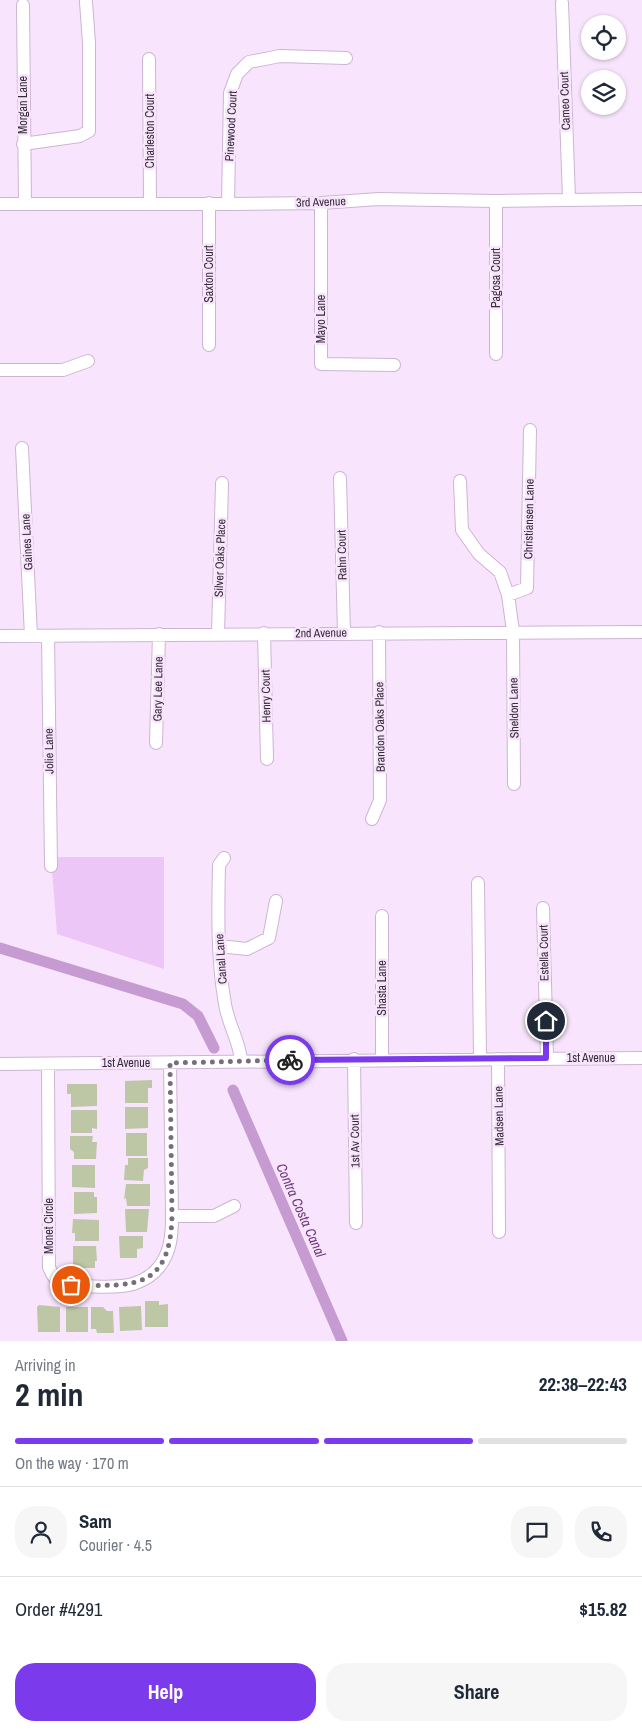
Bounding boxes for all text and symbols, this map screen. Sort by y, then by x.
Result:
map controls [581,15,626,115]
button: locate [581,15,626,60]
button: layers [581,70,626,115]
street label: Cameo Court [556,71,574,131]
street label: Morgan Lane [15,76,31,134]
street label: Pinewood Court [221,90,241,162]
street label: Charleston Court [142,94,158,168]
street label: 3rd Avenue [296,193,346,211]
street label: Saxton Court [201,245,217,303]
street label: Pagosa Court [488,248,504,308]
street label: Mayo Lane [313,295,329,343]
street label: Christiansen Lane [520,479,538,559]
street label: Gaines Lane [18,513,36,571]
street label: Silver Oaks Place [211,519,229,597]
street label: Rahn Court [334,529,350,580]
street label: 2nd Avenue [295,625,347,641]
street label: Gary Lee Lane [149,656,167,722]
street label: Henry Court [258,669,274,723]
street label: Sheldon Lane [505,677,523,739]
street label: Brandon Oaks Place [371,682,389,772]
street label: Jolie Lane [41,728,57,774]
street label: Estella Court [536,924,552,981]
street label: Canal Lane [211,933,231,985]
street label: Shasta Lane [374,960,390,1016]
pin [525,1000,567,1042]
icon: home [532,1007,560,1035]
courier [265,1035,315,1085]
icon: bike [276,1046,304,1074]
street label: 1st Avenue [567,1050,615,1066]
street label: 1st Avenue [102,1055,150,1071]
street label: Madsen Lane [490,1086,508,1146]
street label: 1st Av Court [347,1114,363,1168]
water label: Contra Costa Canal [272,1160,330,1260]
street label: Monet Circle [41,1198,57,1254]
pin [50,1264,92,1306]
icon: bag [57,1271,85,1299]
text: Arriving in [15,1354,76,1376]
text: 22:38–22:43 [539,1371,627,1397]
text: 2 min [15,1373,84,1416]
text: On the way · 170 m [15,1452,129,1474]
button: person [15,1506,67,1558]
button: chat [511,1506,563,1558]
button: phone [575,1506,627,1558]
text: Sam [79,1508,112,1534]
text: Courier · 4.5 [79,1534,152,1556]
text: Order #4291 [15,1596,102,1622]
text: $15.82 [579,1596,627,1622]
button: Help [15,1663,316,1721]
button: Share [326,1663,627,1721]

